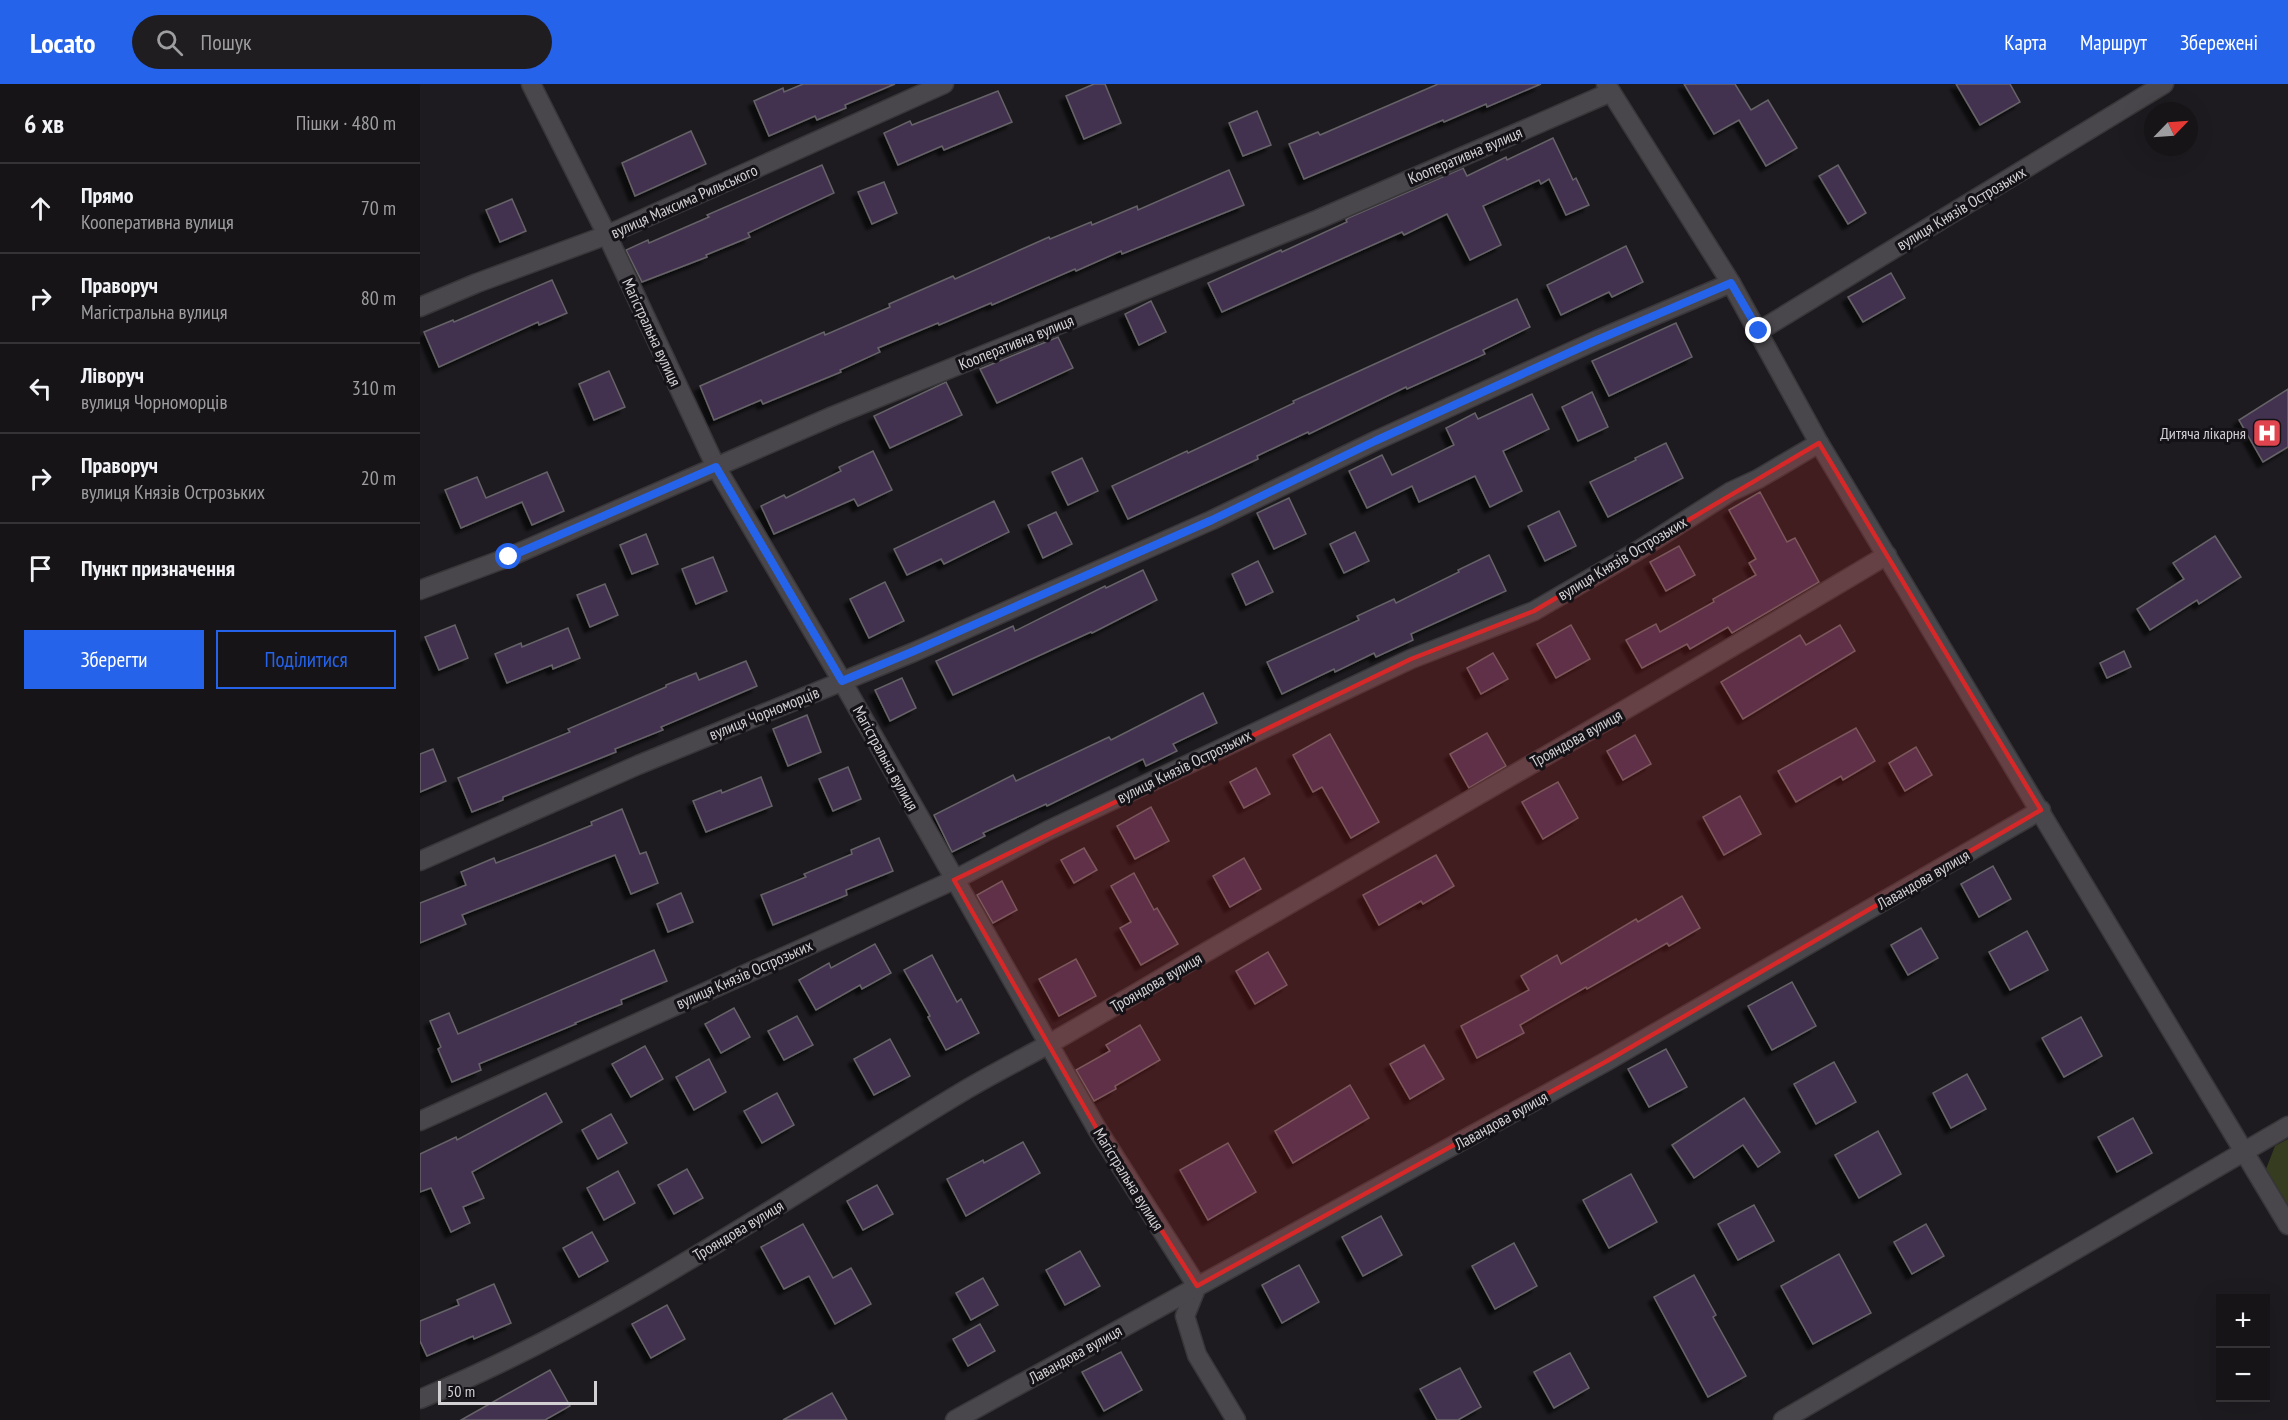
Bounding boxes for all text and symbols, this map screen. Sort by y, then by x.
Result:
search box [132,15,552,69]
text: Locato [30,24,96,61]
icon: search [153,26,186,59]
text: Пошук [201,28,252,56]
text: Карта [2004,29,2047,56]
text: Маршрут [2080,29,2147,56]
text: Збережені [2180,29,2258,56]
north arrow [2144,102,2198,156]
text: 6 хв [24,107,64,140]
text: Пішки · 480 m [296,110,396,136]
street label: Кооперативна вулиця [1405,122,1525,188]
street label: вулиця Максима Рильського [608,160,760,242]
street label: вулиця Князів Острозьких [1893,161,2030,254]
text: Прямо [81,181,134,209]
icon: ahead [24,192,57,225]
text: 70 m [361,195,396,221]
text: Кооперативна вулиця [81,209,234,235]
text: Праворуч [81,271,158,299]
street label: Магістральна вулиця [618,275,686,389]
icon: right [24,282,57,315]
text: 80 m [361,285,396,311]
text: Магістральна вулиця [81,299,227,325]
street label: Кооперативна вулиця [956,310,1076,374]
route end [1745,317,1771,343]
text: Ліворуч [81,361,144,389]
icon: left [24,372,57,405]
text: 310 m [352,375,396,401]
text: вулиця Чорноморців [81,389,227,415]
hospital icon: Дитяча лікарня [2251,417,2283,449]
place label: Дитяча лікарня [2160,423,2246,443]
text: Праворуч [81,451,158,479]
icon: right [24,462,57,495]
text: 20 m [361,465,396,491]
text: вулиця Князів Острозьких [81,479,265,505]
street label: вулиця Князів Острозьких [1554,511,1691,604]
route start [495,543,521,569]
icon: arrive [24,552,57,585]
text: Пункт призначення [81,554,235,582]
button: Зберегти [24,630,204,689]
button: Поділитися [216,630,396,689]
street label: вулиця Чорноморців [706,682,822,744]
street label: Магістральна вулиця [849,702,923,814]
street label: Трояндова вулиця [1527,705,1625,771]
street label: вулиця Князів Острозьких [1113,725,1255,807]
street label: Лавандова вулиця [1872,844,1973,914]
street label: вулиця Князів Острозьких [673,935,816,1013]
street label: Трояндова вулиця [1107,948,1205,1016]
street label: Лавандова вулиця [1450,1086,1551,1154]
street label: Магістральна вулиця [1089,1124,1169,1234]
street label: Трояндова вулиця [689,1195,787,1265]
map controls [2216,1294,2270,1402]
button: + [2216,1294,2270,1348]
street label: Лавандова вулиця [1024,1320,1125,1388]
button: − [2216,1348,2270,1402]
scale bar [438,1378,597,1406]
text: 50 m [447,1381,475,1401]

